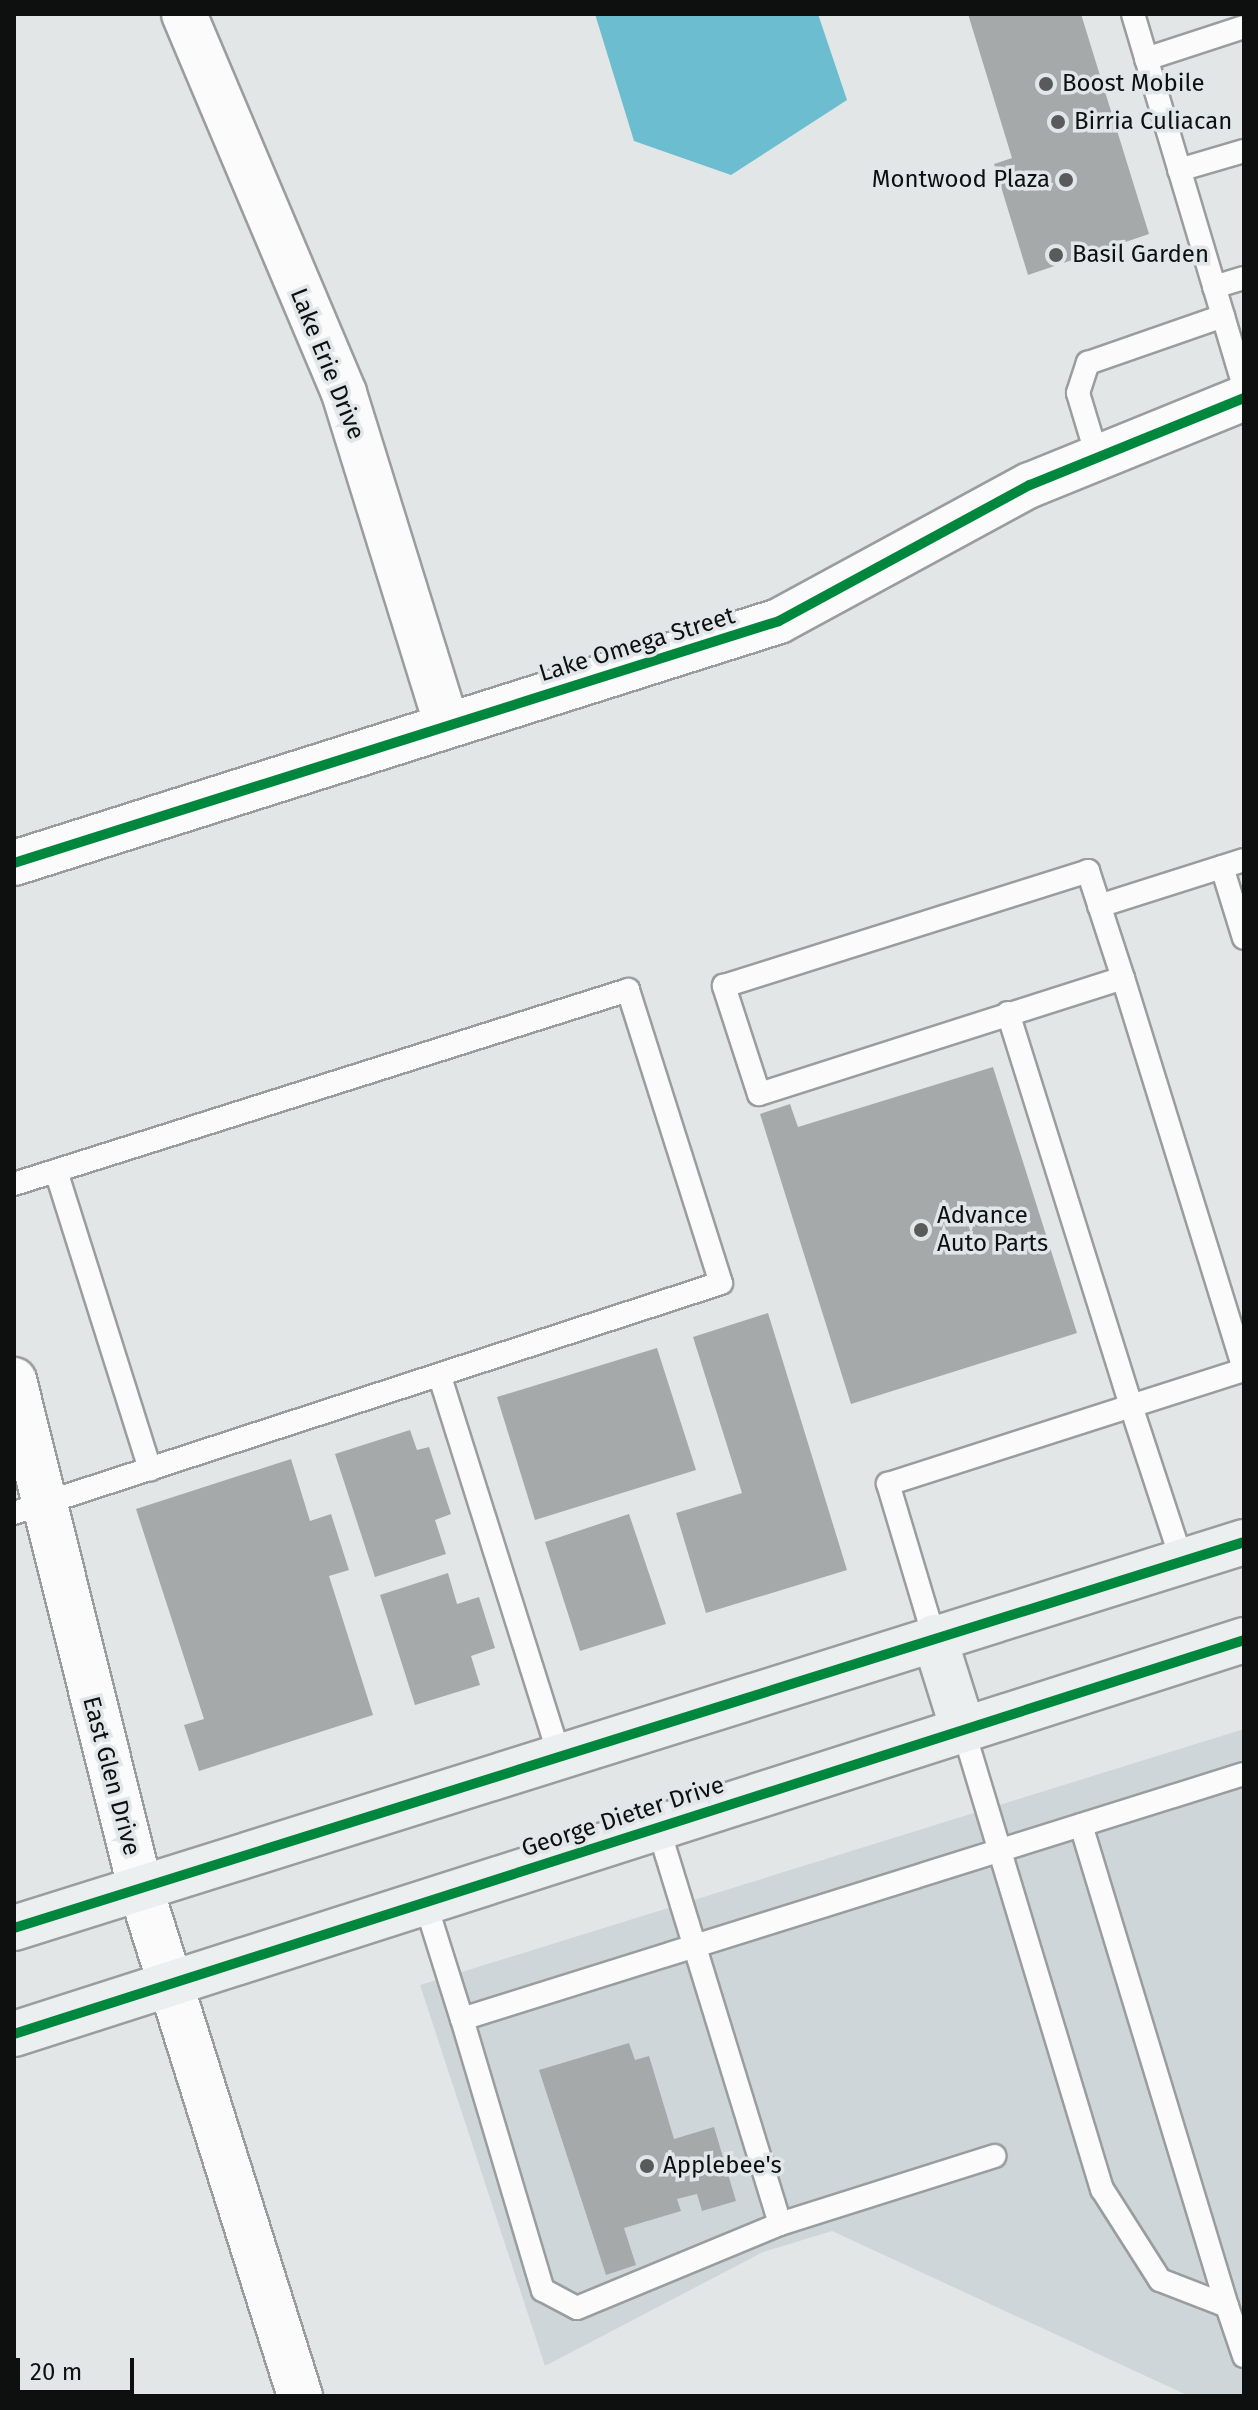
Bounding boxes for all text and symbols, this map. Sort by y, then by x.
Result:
place label: Boost Mobile [1062,70,1205,98]
marker: Boost Mobile [1037,75,1055,93]
place label: Birria Culiacan [1074,108,1232,136]
marker: Birria Culiacan [1049,113,1067,131]
place label: Montwood Plaza [872,166,1050,194]
marker: Montwood Plaza [1057,171,1075,189]
place label: Basil Garden [1072,241,1209,269]
marker: Basil Garden [1047,246,1065,264]
street label: Lake Erie Drive [284,284,370,444]
street label: Lake Omega Street [536,602,738,688]
place label: Advance Auto Parts [937,1202,1048,1258]
marker: Advance Auto Parts [912,1221,930,1239]
street label: East Glen Drive [76,1693,146,1859]
street label: George Dieter Drive [518,1771,728,1863]
place label: Applebee's [663,2152,782,2180]
marker: Applebee's [638,2157,656,2175]
scale bar [20,2342,138,2392]
text: 20 m [30,2358,82,2386]

